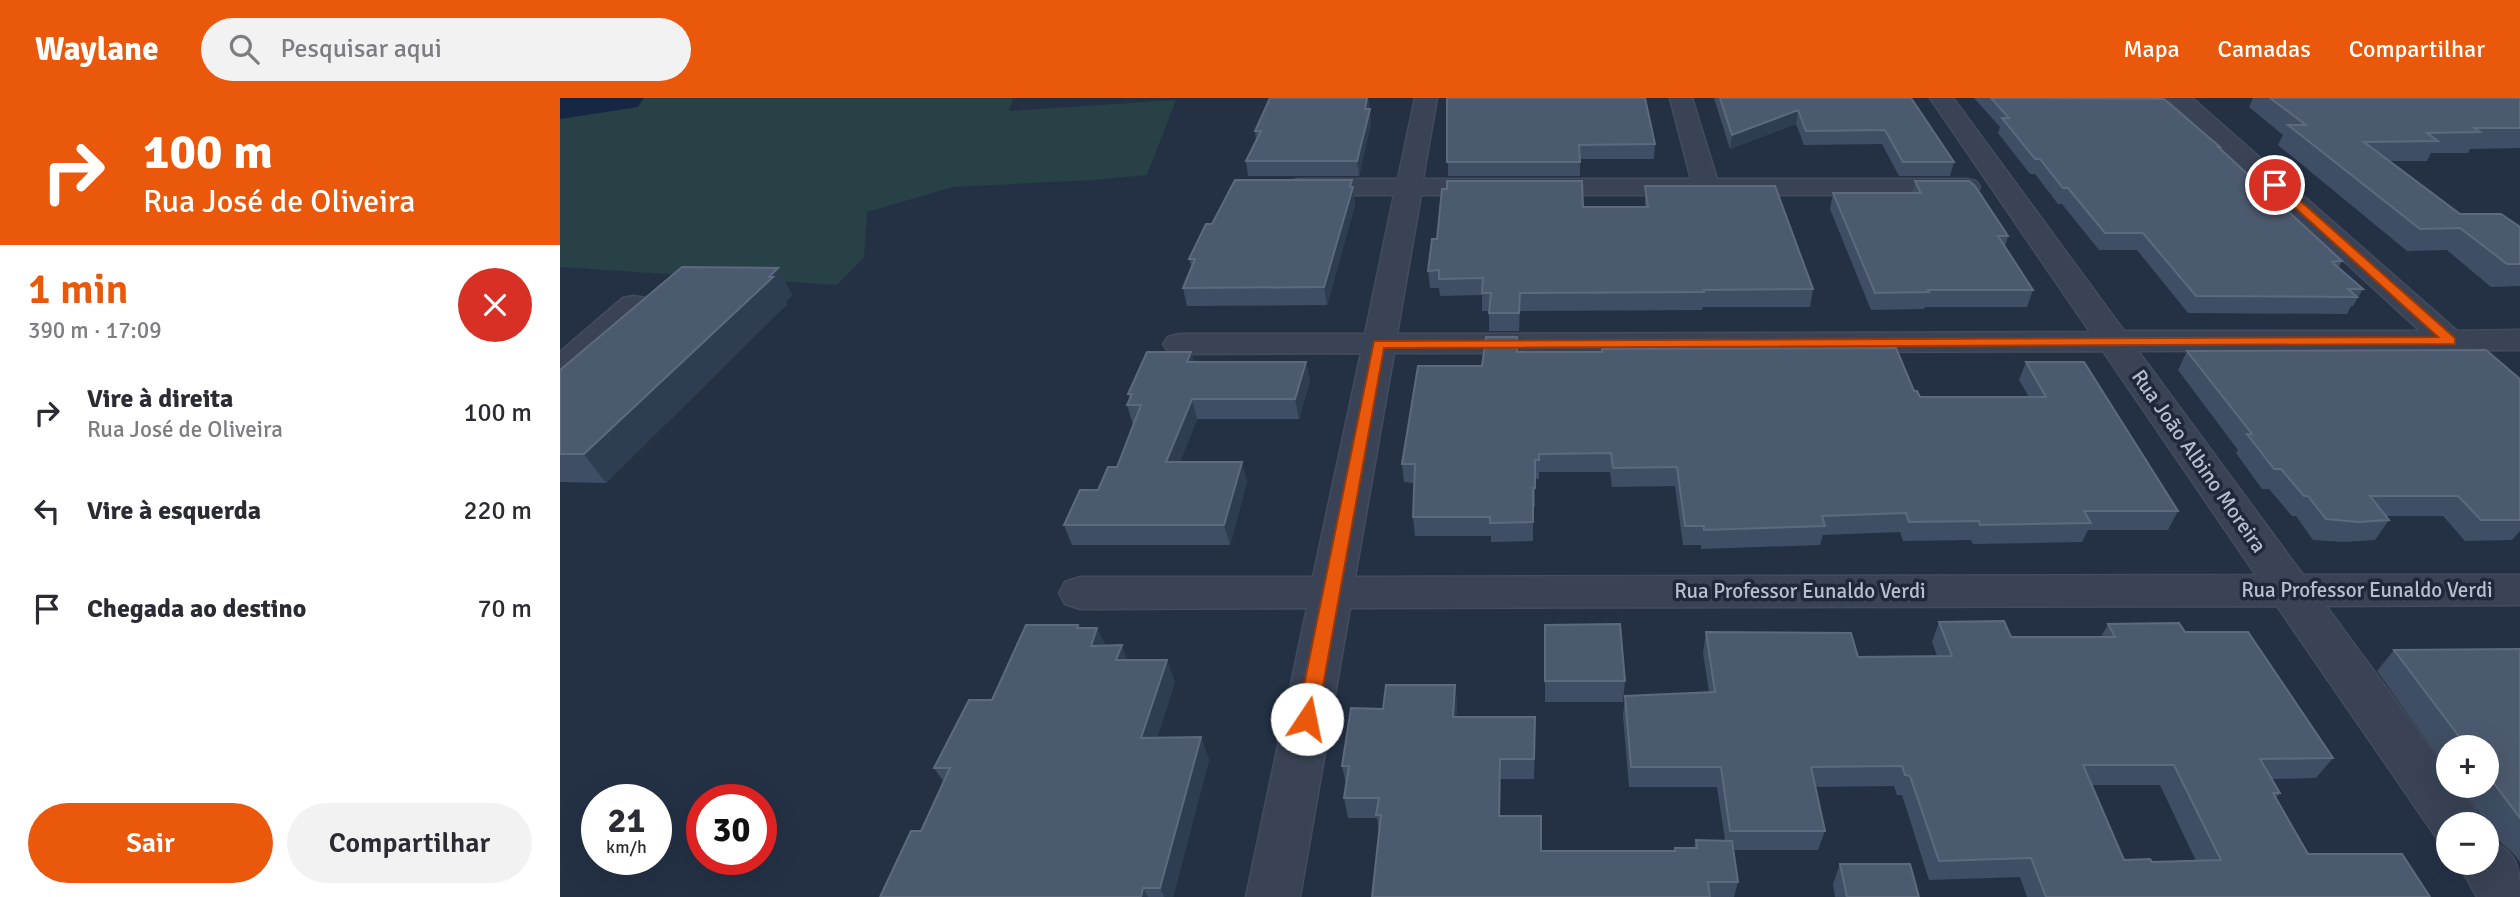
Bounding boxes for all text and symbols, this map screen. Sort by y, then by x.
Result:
search box [201,18,691,81]
text: Waylane [35,29,159,70]
icon: search [225,30,263,68]
text: Pesquisar aqui [281,33,442,65]
text: Mapa [2123,34,2180,64]
text: Camadas [2218,34,2311,64]
text: Compartilhar [2349,34,2485,64]
text: 100 m [143,122,273,182]
icon: right [28,126,119,217]
pin [2245,155,2305,215]
icon: arrive [2256,166,2294,204]
text: Rua José de Oliveira [143,182,416,221]
text: 1 min [28,264,129,315]
button: close [458,268,532,342]
text: 390 m · 17:09 [28,316,162,345]
street label: Rua João Albino Moreira [2126,364,2272,558]
text: Vire à direita [87,383,233,415]
icon: right [28,394,66,432]
text: 100 m [463,397,532,429]
text: Rua José de Oliveira [87,415,283,444]
icon: left [28,492,66,530]
text: Vire à esquerda [87,495,261,527]
text: 220 m [463,495,532,527]
street label: Rua Professor Eunaldo Verdi [2241,577,2493,603]
street label: Rua Professor Eunaldo Verdi [1674,578,1926,604]
icon: arrive [28,590,66,628]
text: Chegada ao destino [87,593,306,625]
text: 70 m [477,593,532,625]
position arrow [1270,682,1344,756]
map controls [2436,735,2499,875]
button: + [2436,735,2499,798]
speed limit sign: 30 [686,784,777,875]
text: 21 [608,799,645,842]
button: Sair [28,803,273,883]
button: Compartilhar [287,803,532,883]
button: − [2436,812,2499,875]
text: km/h [606,836,647,858]

